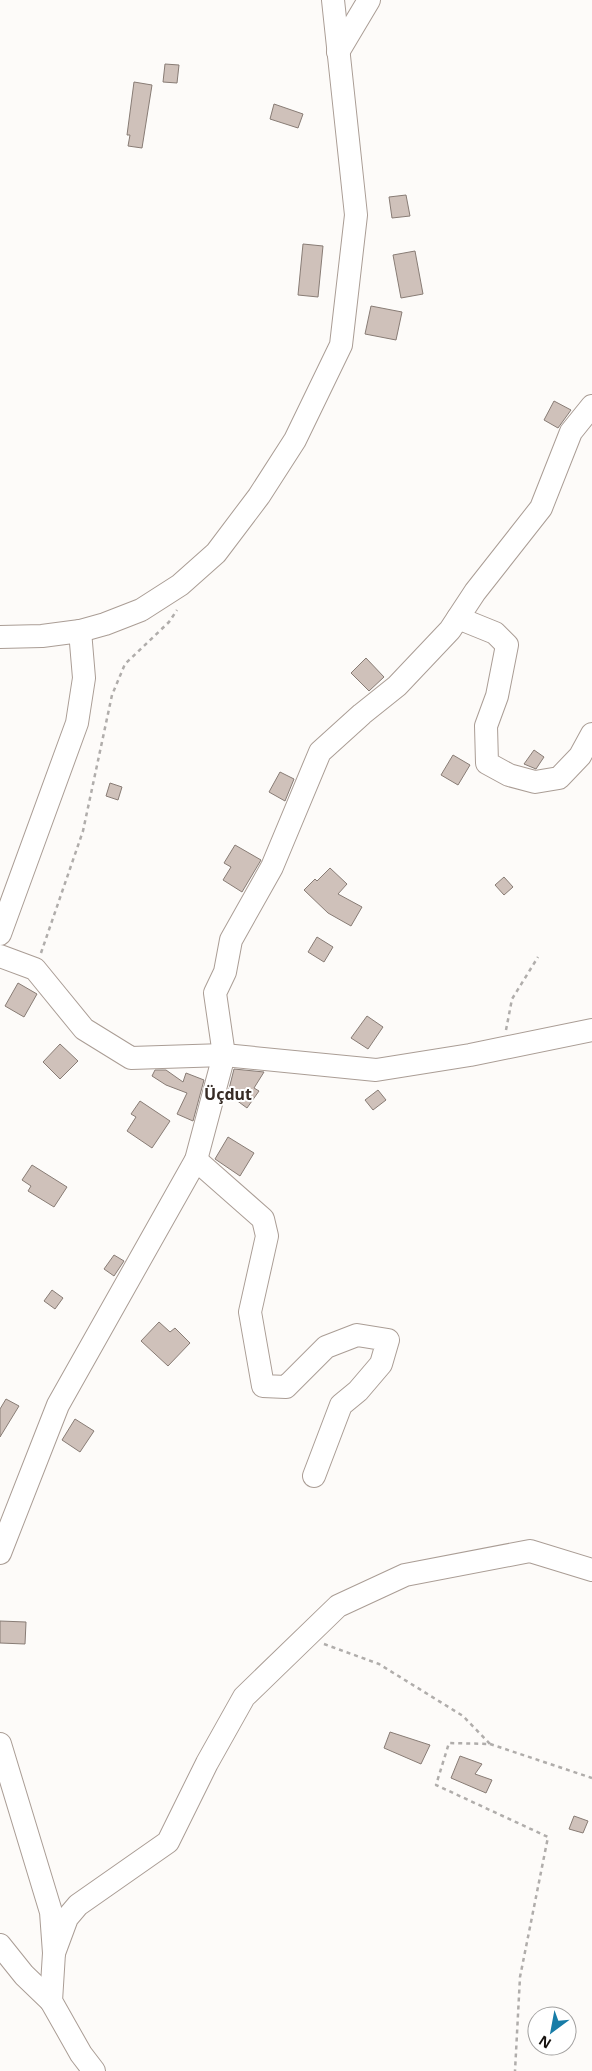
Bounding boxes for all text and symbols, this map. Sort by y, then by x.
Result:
district label: Üçdut [204,1083,252,1105]
north arrow [527,2006,577,2056]
text: N [535,2031,555,2054]

